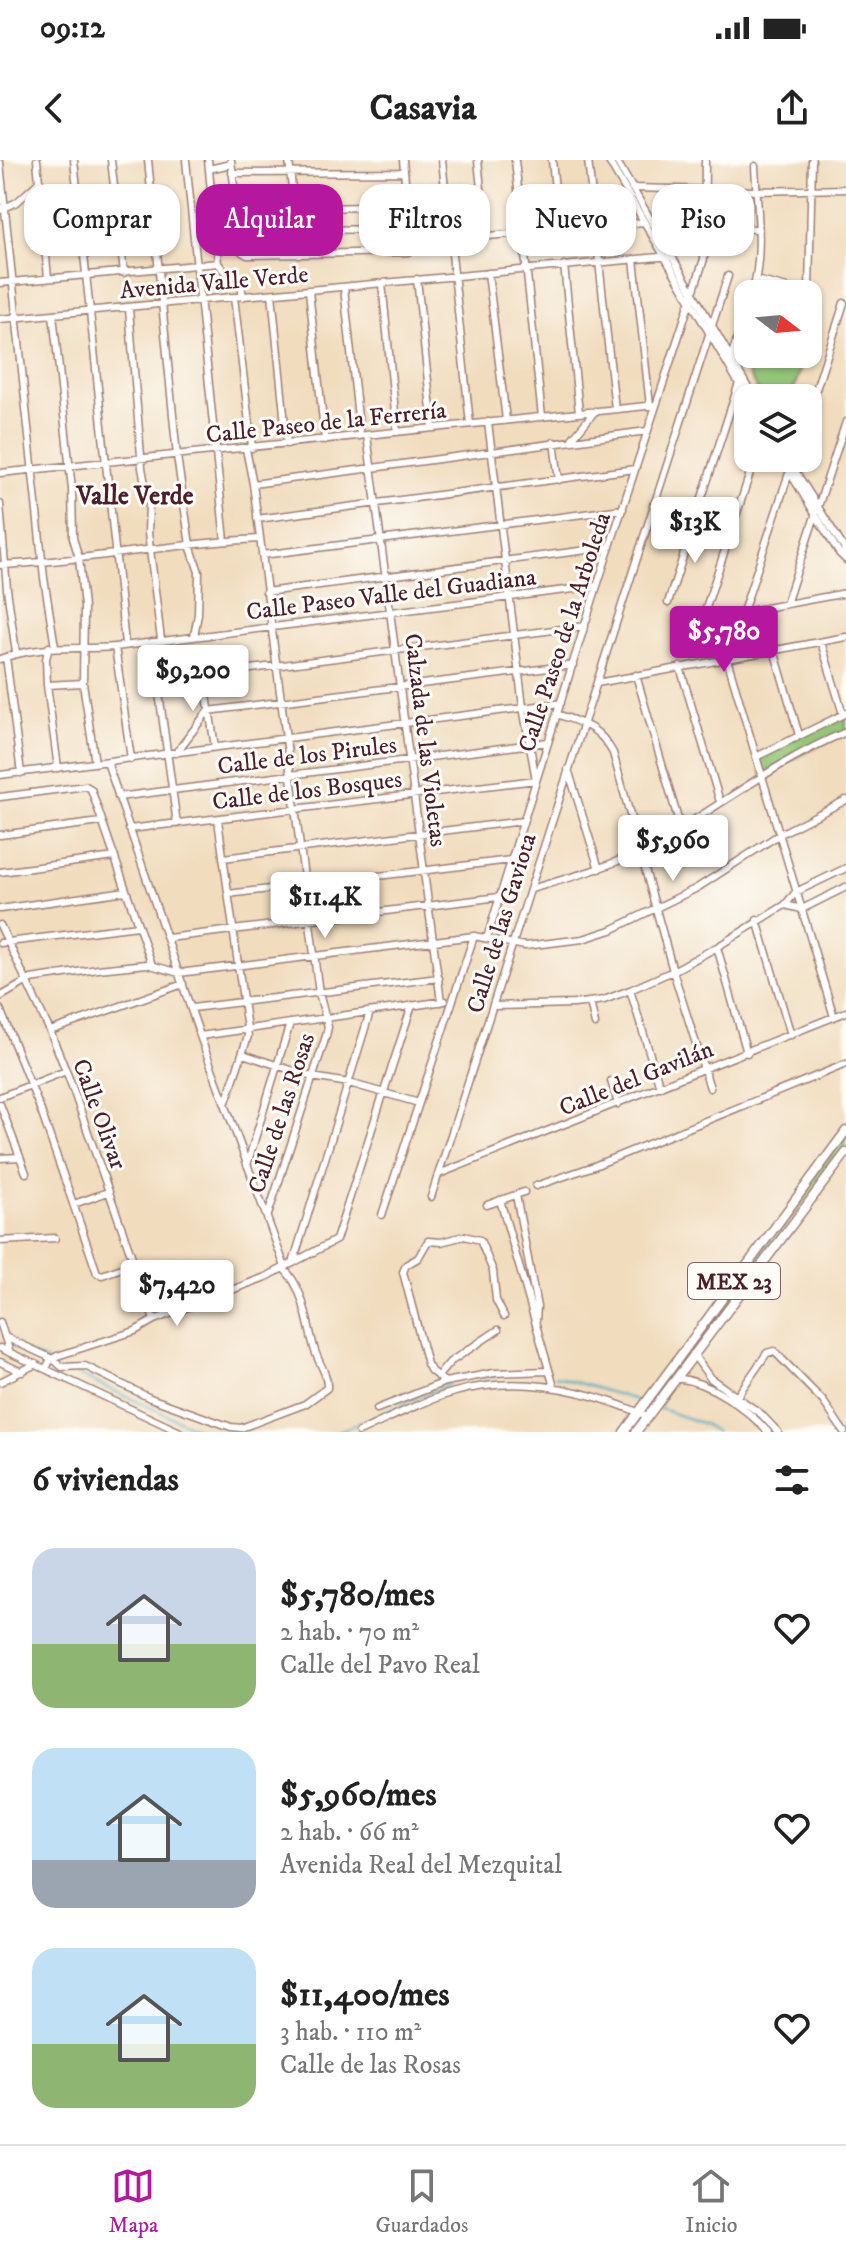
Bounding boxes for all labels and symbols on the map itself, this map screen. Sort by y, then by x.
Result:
street label: Avenida Valle Verde [119,260,310,306]
north arrow [734,280,822,368]
street label: Calle Paseo de la Ferrería [205,395,448,451]
district label: Valle Verde [76,480,194,513]
pin: $13K [648,497,742,565]
street label: Calle Paseo de la Arboleda [512,508,618,756]
street label: Calle Paseo Valle del Guadiana [245,562,539,628]
pin: $5,780 [659,606,789,674]
street label: Calzada de las Violetas [397,632,453,848]
pin: $9,200 [128,645,258,713]
street label: Calle de los Pirules [216,730,398,782]
street label: Calle de los Bosques [211,764,404,818]
pin: $5,960 [608,815,738,883]
street label: Calle de las Gaviota [460,829,544,1017]
pin: $11.4K [260,872,390,940]
street label: Calle de las Rosas [242,1029,322,1197]
street label: Calle del Gavilán [555,1034,718,1123]
street label: Calle Olivar [65,1055,133,1174]
pin: $7,420 [112,1260,242,1328]
road number: MEX 23 [688,1263,780,1299]

